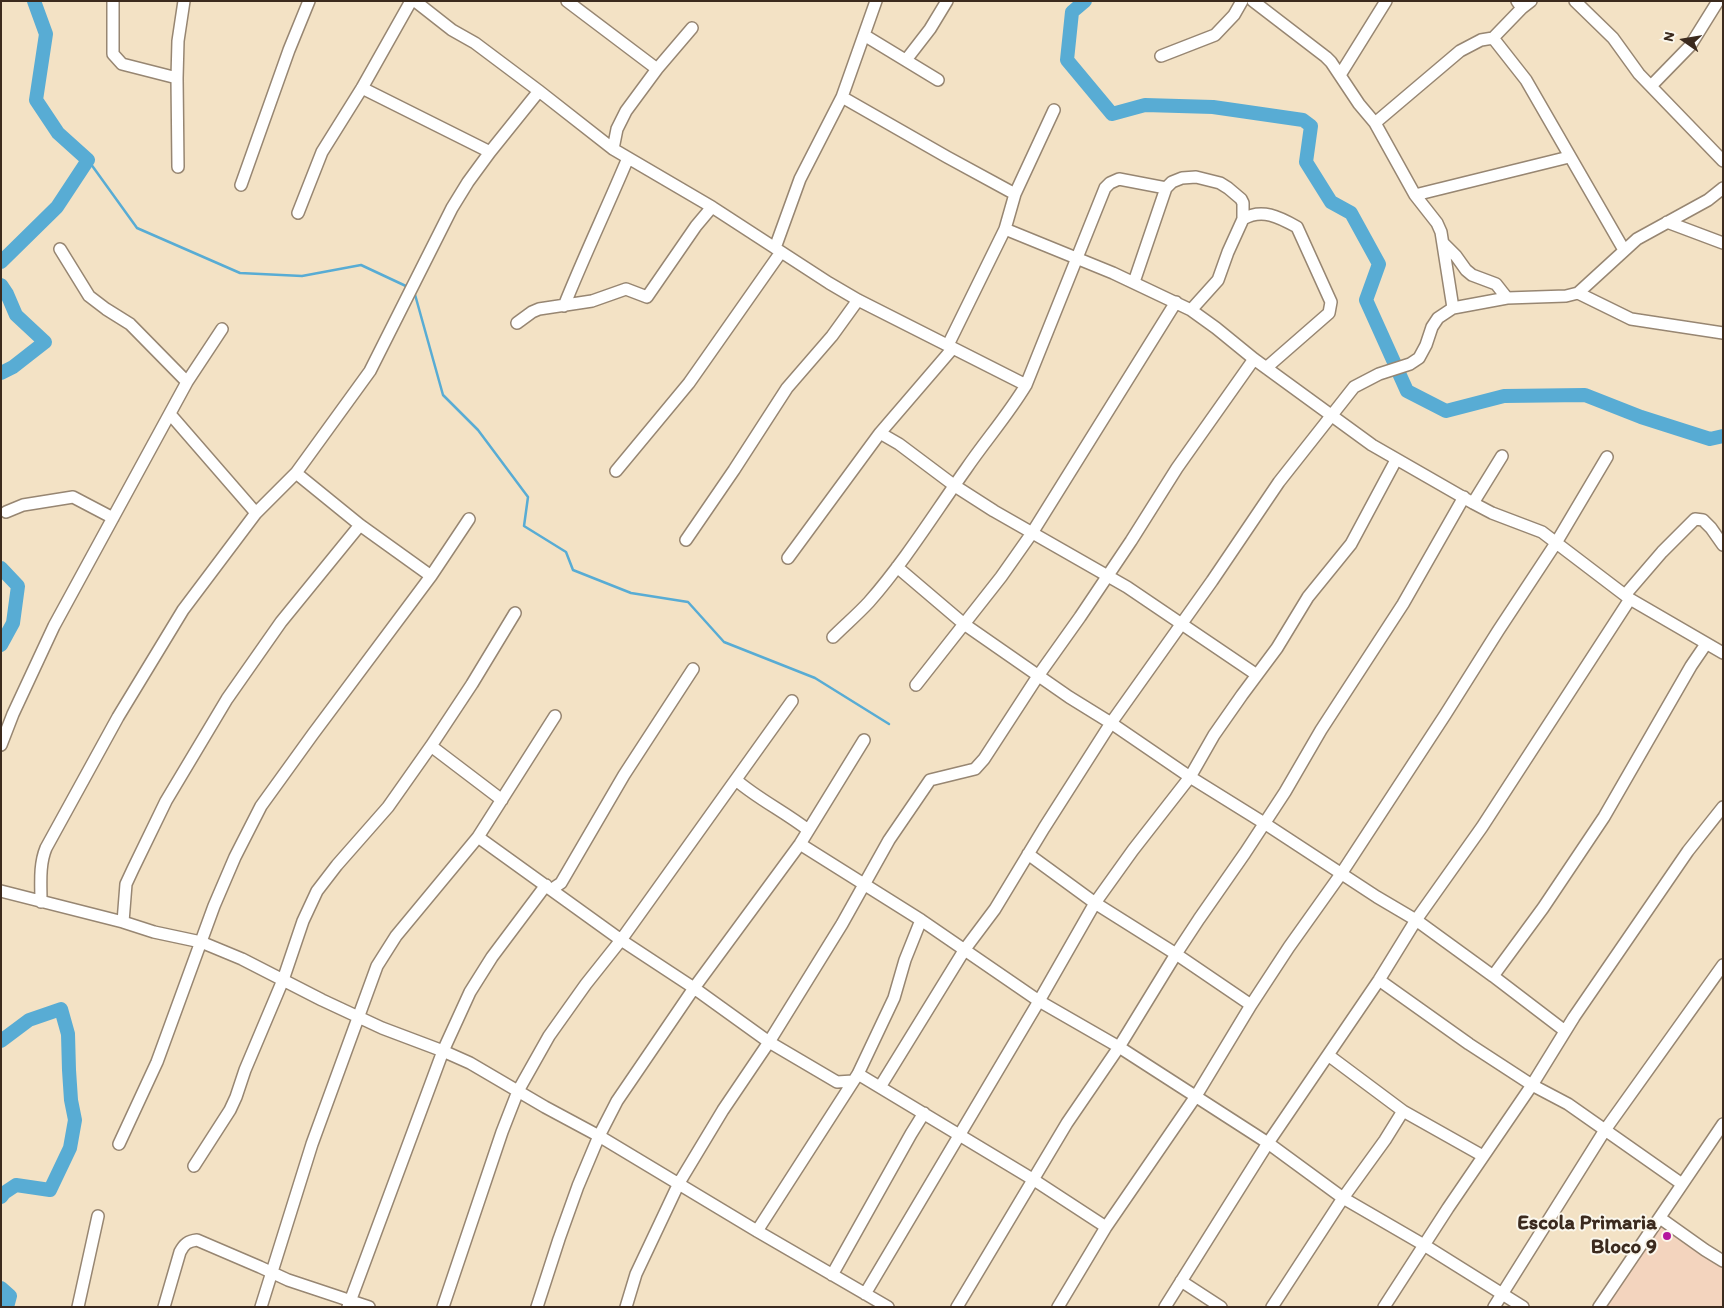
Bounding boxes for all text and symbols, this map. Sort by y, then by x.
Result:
north arrow [1659,15,1709,65]
text: N [1660,30,1678,43]
place label: Escola Primaria Bloco 9 [1517,1211,1657,1261]
marker: Escola Primaria Bloco 9 [1661,1230,1673,1242]

